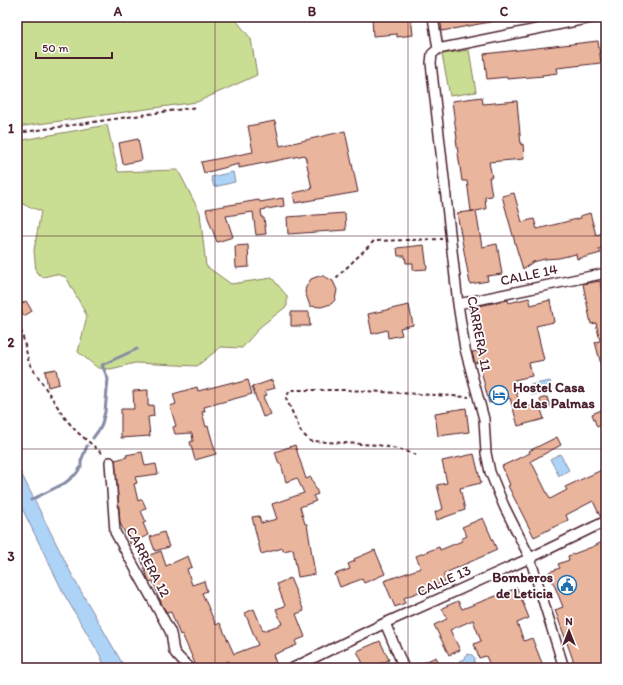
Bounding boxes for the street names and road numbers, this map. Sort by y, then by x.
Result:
street label: CALLE 14 [499,261,560,289]
street label: CARRERA 11 [463,295,495,374]
street label: CARRERA 12 [122,524,174,601]
street label: CALLE 13 [414,561,474,600]

